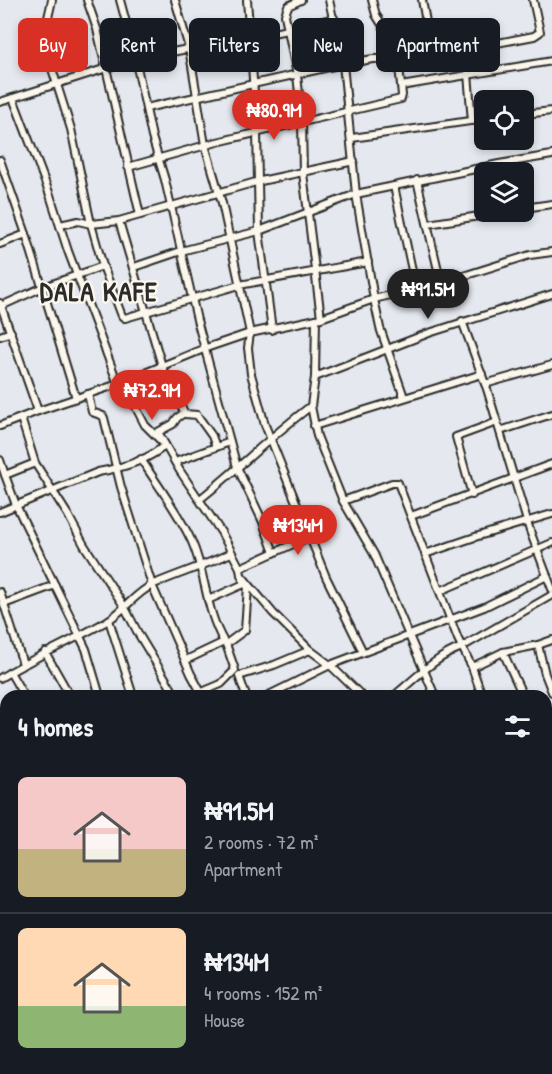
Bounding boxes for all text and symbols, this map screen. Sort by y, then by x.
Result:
chip: Buy [18,18,88,72]
chip: Rent [100,18,177,72]
chip: Filters [189,18,280,72]
chip: New [292,18,364,72]
chip: Apartment [376,18,500,72]
pin: ₦80.9M [225,90,323,141]
map controls [474,90,534,222]
button: locate [474,90,534,150]
text: ₦80.9M [246,96,302,123]
button: layers [474,162,534,222]
pin: ₦91.5M [379,269,477,320]
district label: DALA KAFE [40,273,158,309]
text: ₦91.5M [401,275,455,302]
pin: ₦72.9M [103,370,201,421]
text: ₦72.9M [123,376,181,403]
pin: ₦134M [256,505,340,556]
text: ₦134M [273,511,323,538]
text: 4 homes [18,709,93,744]
icon: filters [501,710,534,743]
text: ₦91.5M [204,793,274,828]
icon: home [66,801,138,873]
text: 2 rooms · 72 m² [204,828,318,855]
text: Apartment [204,855,282,882]
text: ₦134M [204,944,269,979]
icon: home [66,952,138,1024]
text: 4 rooms · 152 m² [204,979,322,1006]
text: House [204,1006,245,1033]

